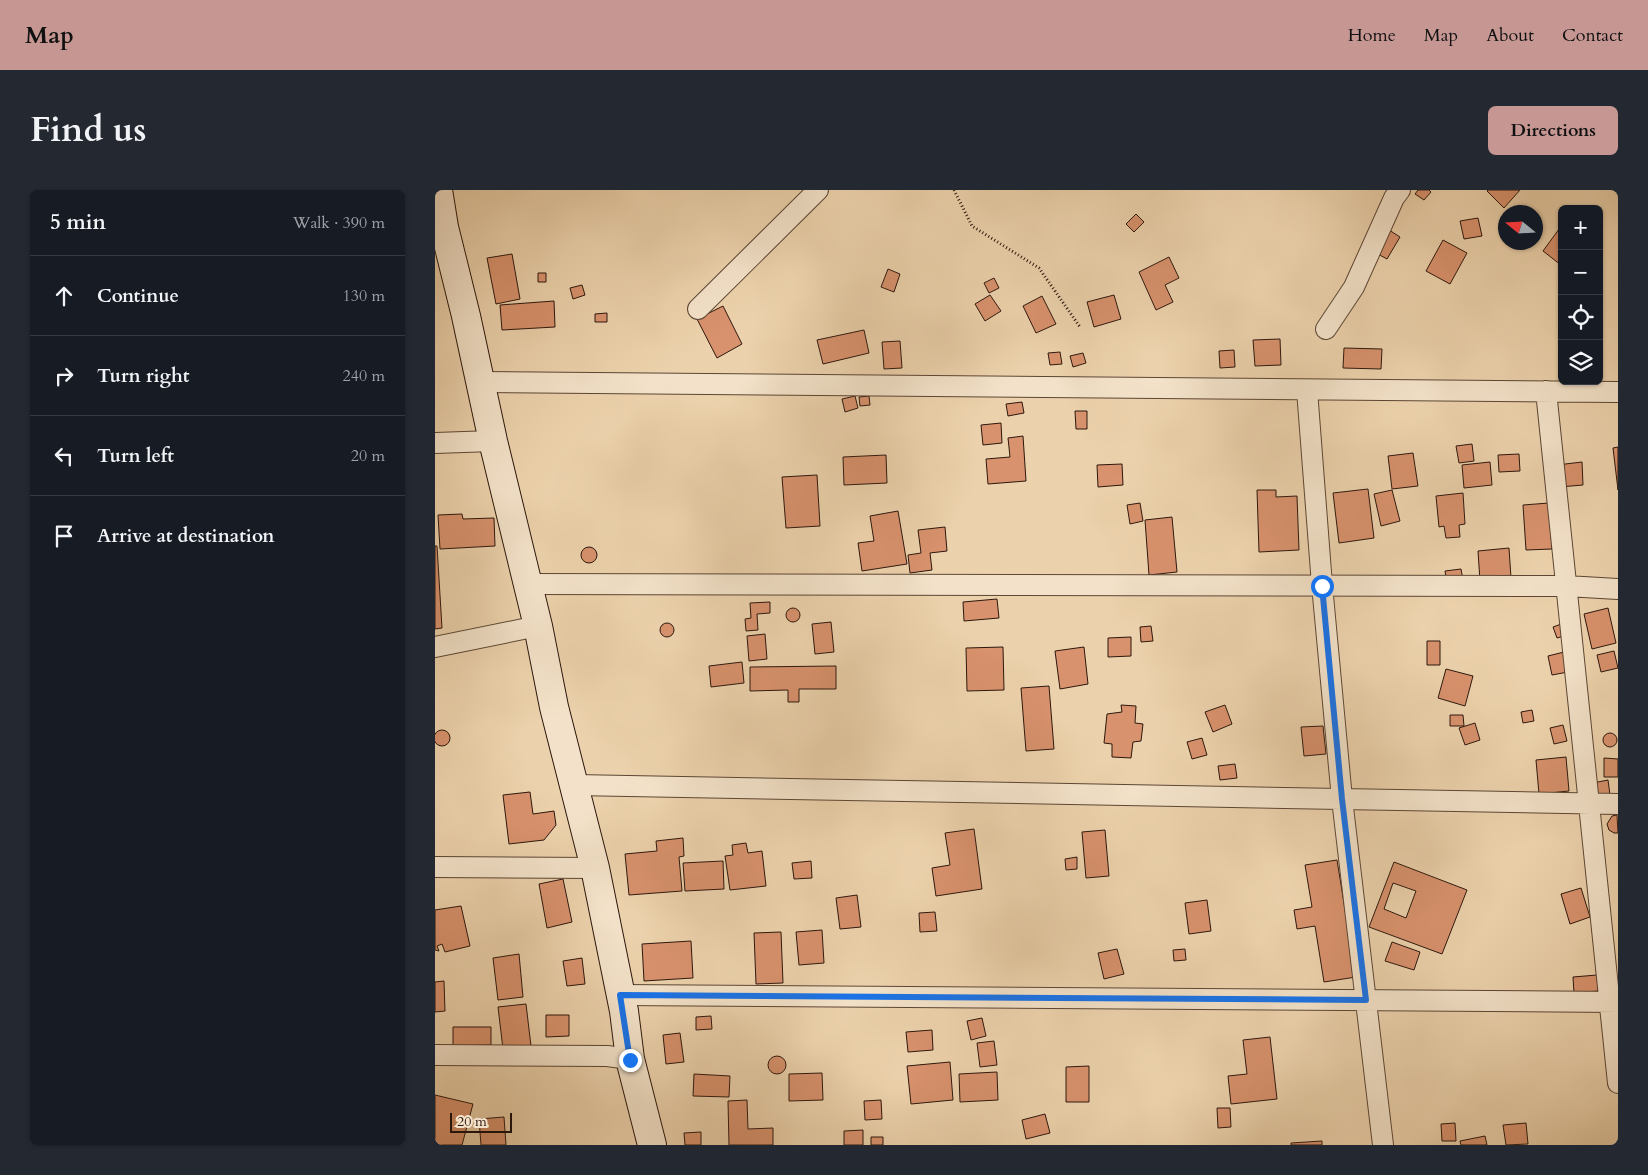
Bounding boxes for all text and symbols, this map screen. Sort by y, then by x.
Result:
text: Map [25,19,74,52]
text: Home [1348,23,1396,48]
text: Map [1424,23,1458,48]
text: About [1486,23,1534,48]
text: Contact [1562,23,1623,48]
text: Find us [30,106,146,154]
button: Directions [1488,106,1618,155]
north arrow [1498,205,1543,250]
map controls [1558,205,1603,385]
button: + [1558,205,1603,250]
text: 5 min [50,208,106,237]
text: Walk · 390 m [293,212,385,234]
button: − [1558,250,1603,295]
icon: ahead [50,282,78,310]
text: Continue [97,283,179,309]
text: 130 m [343,285,385,307]
button: locate [1558,295,1603,340]
button: layers [1558,340,1603,385]
icon: right [50,362,78,390]
text: Turn right [97,363,189,389]
text: 240 m [343,365,385,387]
icon: left [50,442,78,470]
text: Turn left [97,443,174,469]
text: 20 m [351,445,385,467]
icon: arrive [50,522,78,550]
text: Arrive at destination [97,523,274,549]
route start [1311,575,1334,598]
route end [619,1049,642,1072]
scale bar [450,1110,513,1133]
text: 20 m [457,1112,487,1131]

